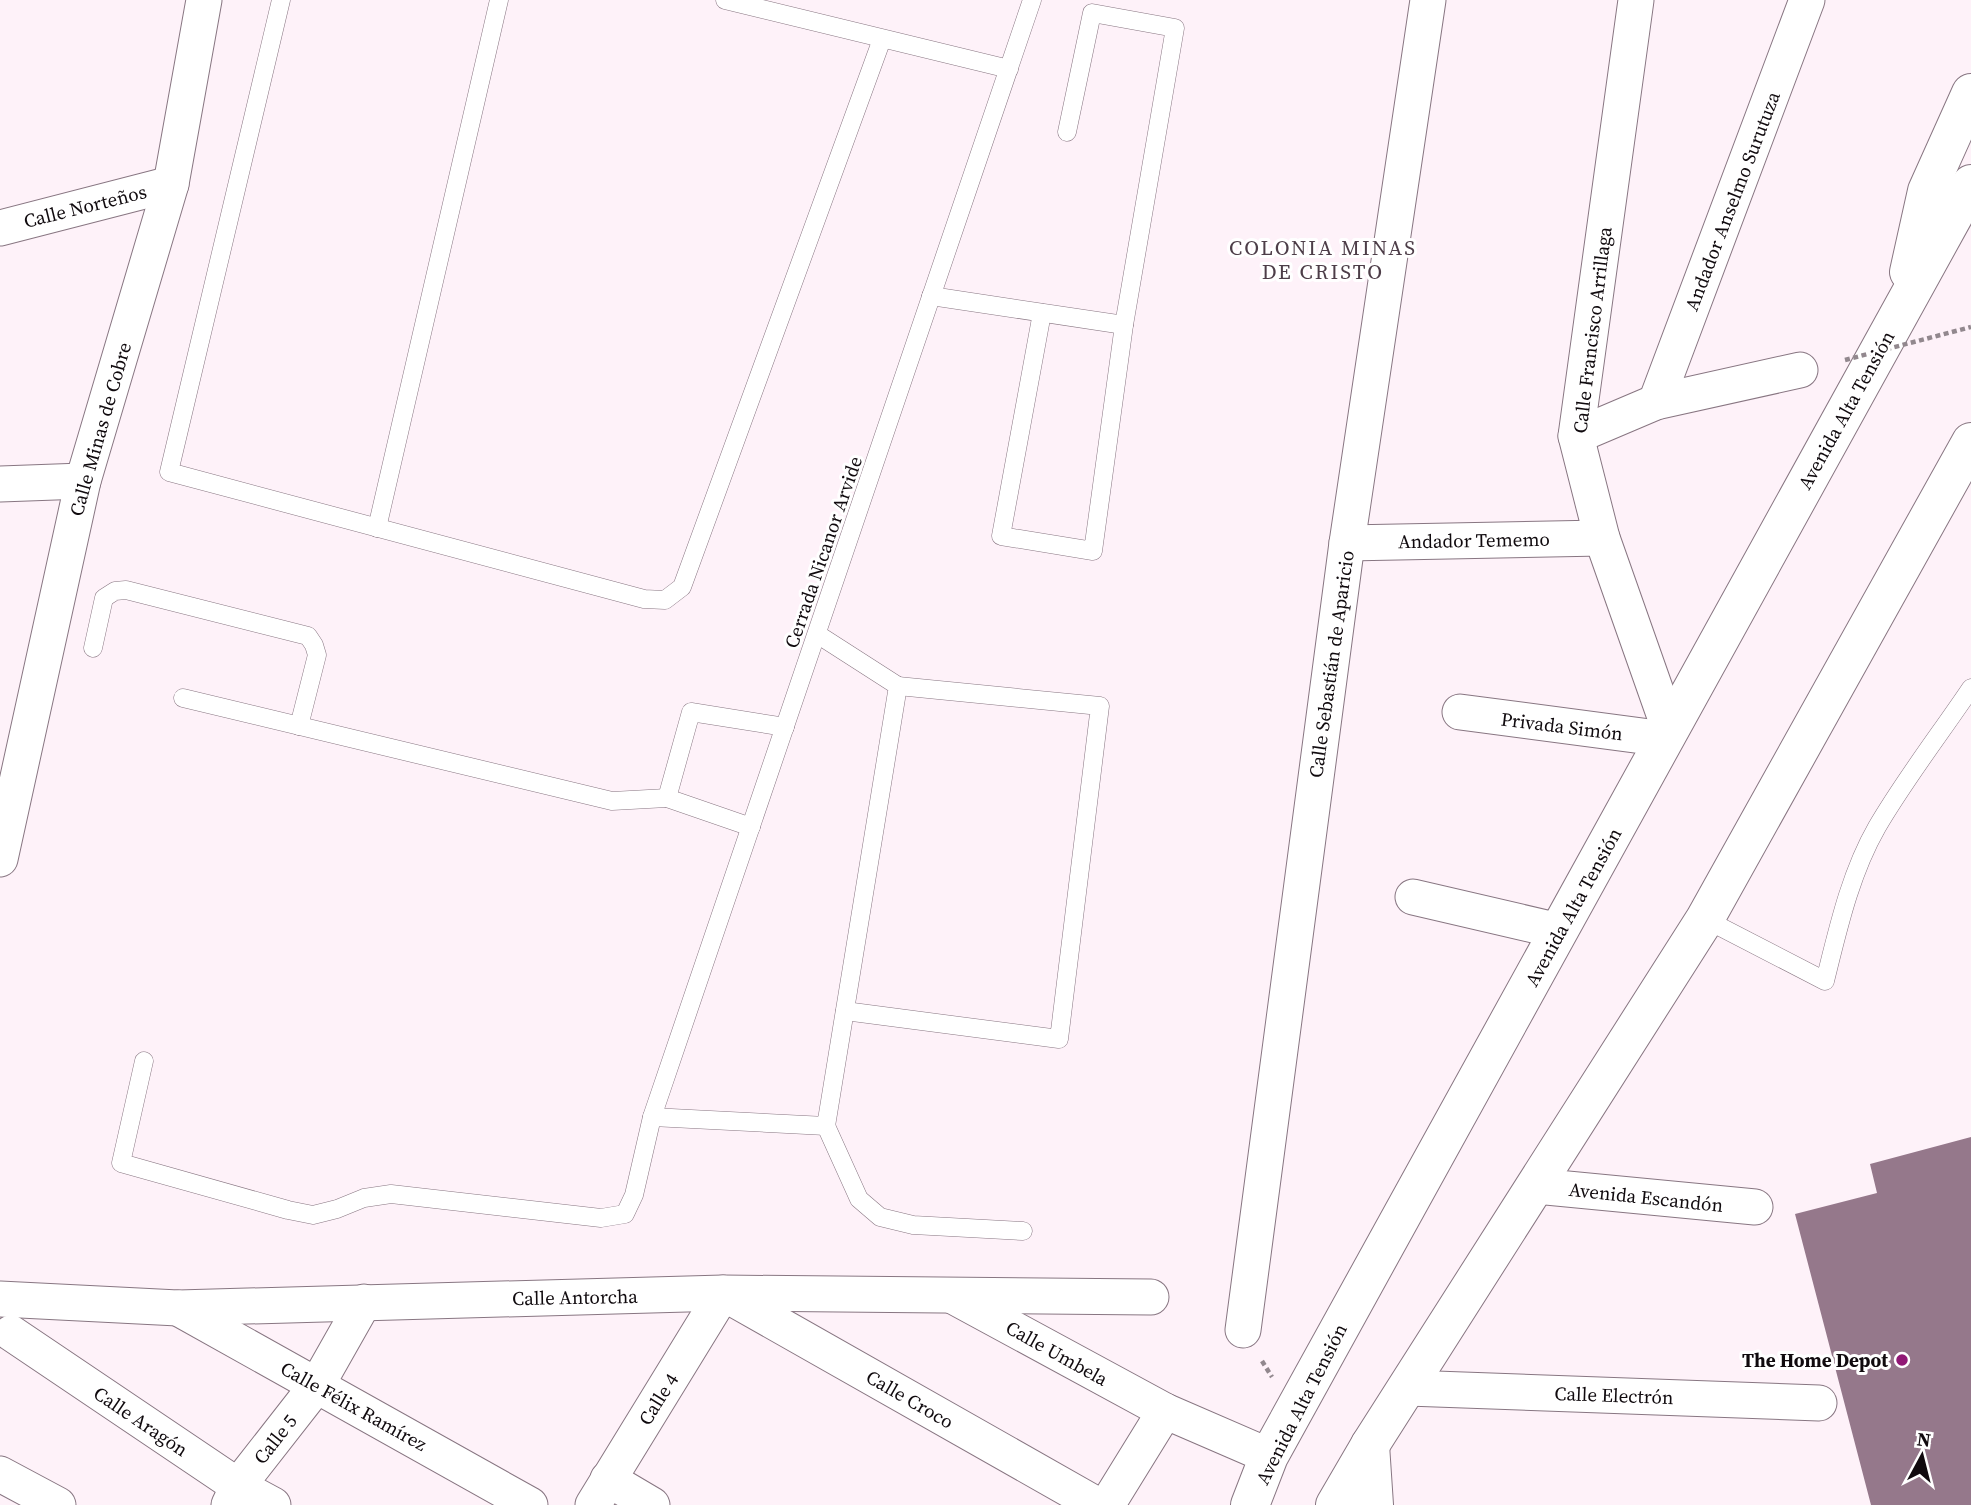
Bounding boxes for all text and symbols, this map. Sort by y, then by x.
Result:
street label: Andador Anselmo Surutuza [1678,87,1786,314]
street label: Calle Norteños [21,178,149,234]
street label: Calle Francisco Arrillaga [1566,225,1618,435]
district label: COLONIA MINAS DE CRISTO [1229,233,1417,286]
street label: Avenida Alta Tensión [1792,326,1900,494]
street label: Calle Minas de Cobre [63,339,137,519]
street label: Cerrada Nicanor Arvide [778,453,868,651]
street label: Andador Tememo [1398,526,1550,554]
street label: Calle Sebastián de Aparicio [1302,549,1360,779]
street label: Privada Simón [1500,706,1624,746]
street label: Avenida Alta Tensión [1519,823,1627,991]
street label: Avenida Escandón [1568,1176,1724,1218]
street label: Calle Antorcha [512,1283,638,1311]
street label: Calle Umbela [1001,1314,1113,1392]
street label: Avenida Alta Tensión [1249,1319,1353,1489]
place label: The Home Depot [1742,1347,1888,1373]
marker: The Home Depot [1894,1352,1910,1368]
street label: Calle Félix Ramírez [276,1355,432,1457]
street label: Calle Croco [861,1363,959,1435]
street label: Calle 4 [632,1368,684,1430]
street label: Calle Aragón [89,1380,193,1462]
street label: Calle Electrón [1554,1380,1674,1410]
street label: Calle 5 [247,1409,303,1469]
north arrow [1887,1421,1957,1491]
text: N [1916,1425,1933,1453]

